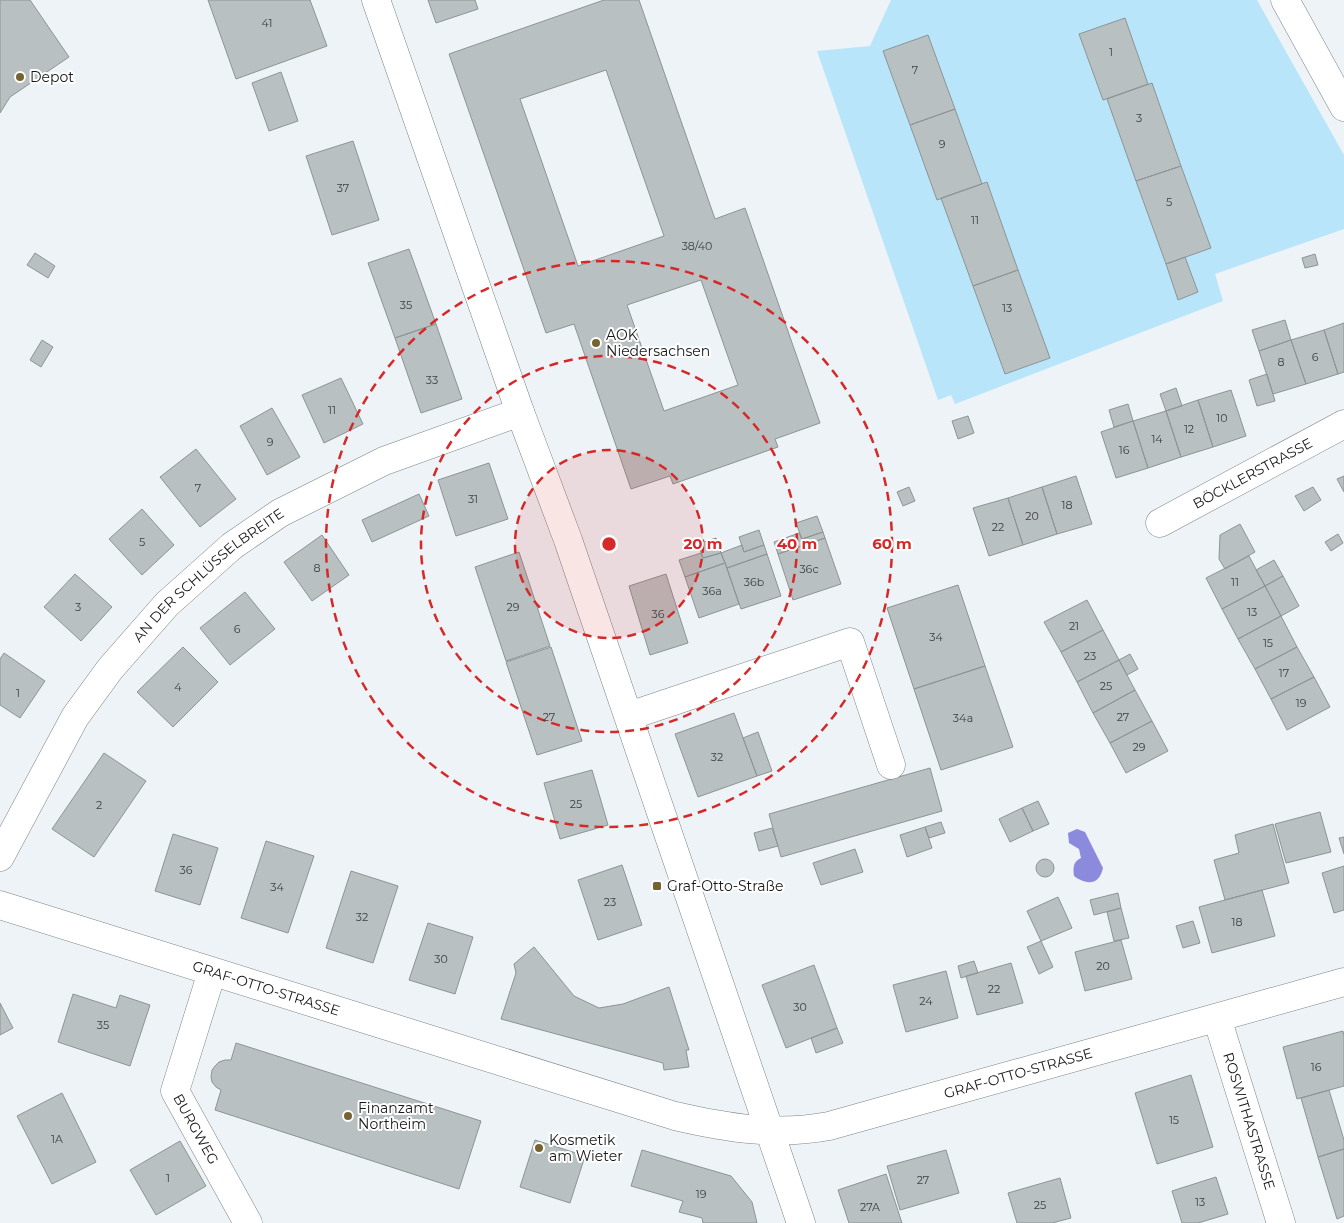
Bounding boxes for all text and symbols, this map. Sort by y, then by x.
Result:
house number: 41 [262,16,272,30]
house number: 1 [1109,45,1113,59]
house number: 7 [912,63,918,77]
place label: Depot [30,68,74,86]
marker: Depot [14,71,26,83]
house number: 3 [1136,111,1142,125]
house number: 9 [939,137,946,151]
house number: 37 [337,181,349,195]
house number: 5 [1166,195,1172,209]
house number: 11 [971,213,979,227]
house number: 38/40 [682,239,712,253]
house number: 35 [400,298,412,312]
house number: 13 [1002,301,1012,315]
place label: AOK Niedersachsen [606,326,710,360]
marker: AOK Niedersachsen [590,337,602,349]
house number: 6 [1312,350,1319,364]
house number: 8 [1277,355,1285,369]
house number: 33 [426,373,438,387]
house number: 11 [328,403,336,417]
house number: 10 [1216,411,1228,425]
house number: 12 [1184,422,1194,436]
house number: 14 [1151,432,1163,446]
street label: BÖCKLERSTRASSE [1190,434,1315,513]
house number: 9 [267,435,274,449]
house number: 16 [1119,443,1130,457]
house number: 7 [195,481,201,495]
house number: 31 [468,492,478,506]
house number: 18 [1062,498,1073,512]
street label: AN DER SCHLÜSSELBREITE [129,504,287,646]
house number: 20 [1025,509,1039,523]
house number: 22 [992,520,1004,534]
text: 20 m [683,534,723,553]
text: 40 m [777,534,817,553]
text: 60 m [872,534,912,553]
house number: 5 [139,535,145,549]
centre of rings [600,535,618,553]
house number: 8 [313,561,321,575]
house number: 36c [799,562,819,576]
house number: 36b [744,575,764,589]
house number: 11 [1231,575,1239,589]
house number: 36a [702,584,722,598]
house number: 3 [75,600,81,614]
house number: 29 [507,600,520,614]
house number: 13 [1247,605,1257,619]
house number: 36 [652,607,665,621]
house number: 21 [1069,619,1079,633]
house number: 6 [234,622,241,636]
house number: 34 [929,630,943,644]
house number: 15 [1263,636,1273,650]
house number: 23 [1084,649,1096,663]
house number: 17 [1279,666,1289,680]
house number: 25 [1100,679,1112,693]
house number: 4 [174,680,182,694]
house number: 1 [16,686,20,700]
house number: 19 [1296,696,1307,710]
house number: 27 [543,710,555,724]
house number: 27 [1117,710,1129,724]
house number: 34a [953,711,973,725]
house number: 29 [1133,740,1146,754]
house number: 32 [711,750,723,764]
house number: 25 [570,797,582,811]
house number: 2 [96,798,102,812]
house number: 36 [180,863,193,877]
place label: Graf-Otto-Straße [667,877,783,895]
house number: 34 [270,880,284,894]
marker: Graf-Otto-Straße [651,880,663,892]
house number: 23 [604,895,616,909]
house number: 32 [356,910,368,924]
house number: 18 [1232,915,1243,929]
house number: 30 [434,952,448,966]
street label: GRAF-OTTO-STRASSE [190,957,342,1020]
house number: 20 [1096,959,1110,973]
house number: 22 [988,982,1000,996]
house number: 24 [919,994,933,1008]
house number: 30 [793,1000,807,1014]
house number: 35 [97,1018,109,1032]
street label: GRAF-OTTO-STRASSE [942,1044,1094,1102]
street label: ROSWITHASTRASSE [1219,1050,1279,1192]
house number: 16 [1311,1060,1322,1074]
street label: BURGWEG [169,1090,223,1168]
place label: Finanzamt Northeim [358,1099,434,1133]
marker: Finanzamt Northeim [342,1110,354,1122]
house number: 15 [1169,1113,1179,1127]
place label: Kosmetik am Wieter [549,1131,623,1165]
house number: 1A [51,1132,63,1146]
marker: Kosmetik am Wieter [533,1142,545,1154]
house number: 1 [166,1171,170,1185]
house number: 27 [917,1173,929,1187]
house number: 19 [696,1187,707,1201]
house number: 13 [1195,1195,1205,1209]
house number: 25 [1034,1198,1046,1212]
house number: 27A [860,1200,880,1214]

